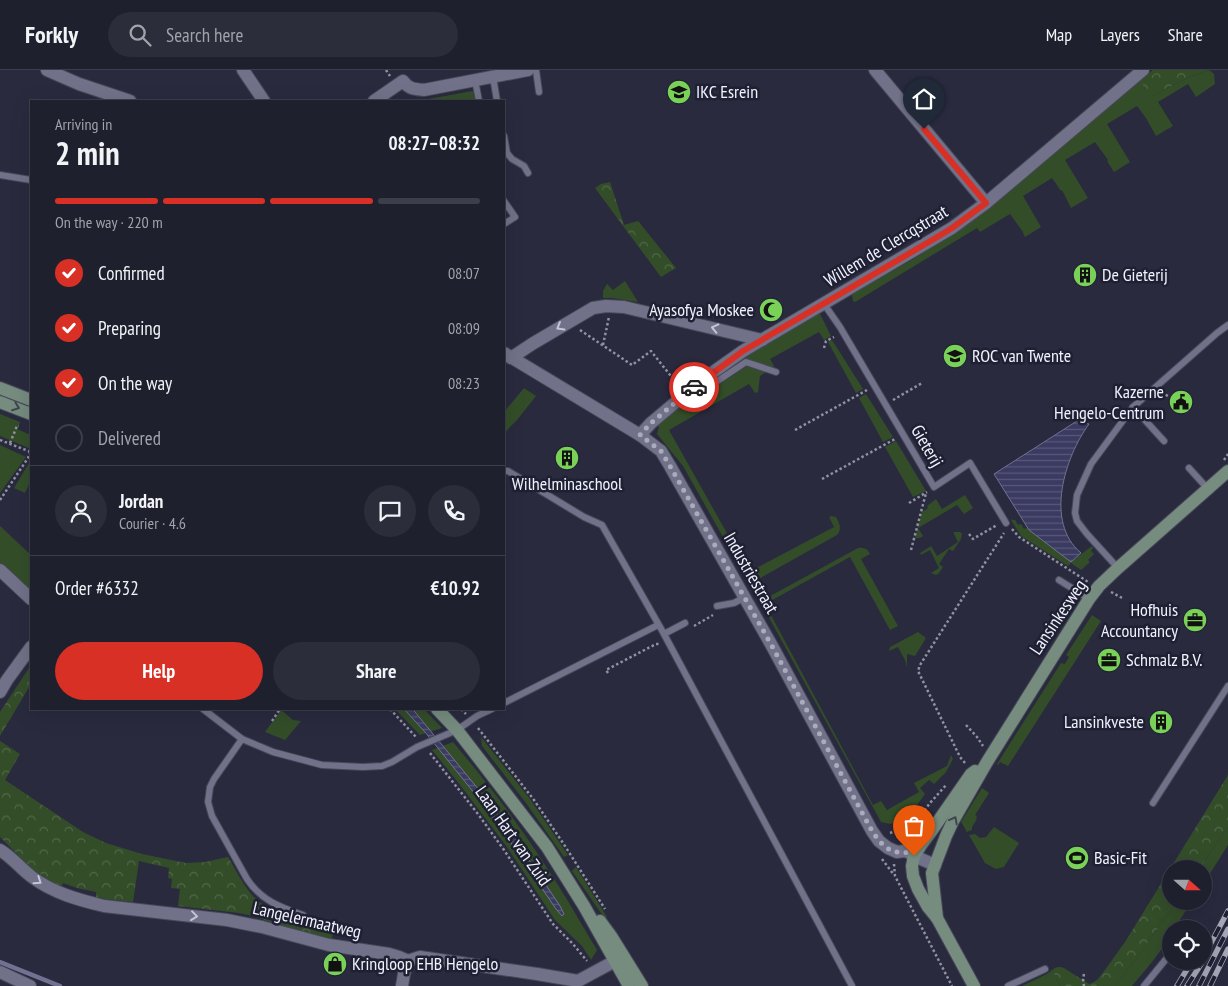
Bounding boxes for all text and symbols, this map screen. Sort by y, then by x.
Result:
search box [108,12,458,57]
text: Forkly [25,19,78,50]
icon: search [126,21,154,49]
text: Search here [166,23,243,47]
text: Map [1046,23,1072,46]
text: Layers [1100,23,1140,46]
text: Share [1168,23,1203,46]
pin [903,78,945,129]
school or university icon: IKC Esrein [666,79,692,105]
place label: IKC Esrein [696,80,758,103]
icon: home [910,85,938,113]
text: Arriving in [55,114,112,134]
text: 08:27–08:32 [388,131,480,155]
text: 2 min [55,132,120,174]
street label: Willem de Clercqstraat [820,200,952,292]
text: On the way · 220 m [55,212,163,232]
icon: check [55,259,83,287]
text: Confirmed [98,261,165,285]
building icon: De Gieterij [1072,262,1098,288]
text: 08:07 [448,263,480,283]
place label: De Gieterij [1102,263,1168,286]
mosque icon: Ayasofya Moskee [758,297,784,323]
place label: Ayasofya Moskee [649,298,754,321]
icon: check [55,314,83,342]
text: Preparing [98,316,161,340]
text: 08:09 [448,318,480,338]
one-way arrow [557,321,566,331]
one-way arrow [710,323,719,334]
school or university icon: ROC van Twente [942,343,968,369]
place label: ROC van Twente [972,344,1071,367]
courier [669,362,719,412]
icon: check [55,369,83,397]
text: On the way [98,371,172,395]
text: 08:23 [448,373,480,393]
icon: car [680,373,708,401]
place label: Kazerne Hengelo-Centrum [1054,380,1164,424]
public building icon: Kazerne Hengelo-Centrum [1168,389,1194,415]
one-way arrow [11,401,20,412]
street label: Gieterij [906,420,949,471]
text: Delivered [98,426,161,450]
building icon: Wilhelminaschool [554,445,580,471]
place label: Wilhelminaschool [512,472,623,495]
button: person [55,485,107,537]
button: chat [364,485,416,537]
button: phone [428,485,480,537]
text: Jordan [119,489,163,513]
text: Courier · 4.6 [119,513,186,533]
street label: Industriestraat [719,528,784,618]
street label: Lansinkesweg [1024,575,1091,659]
text: Order #6332 [55,576,139,600]
text: €10.92 [431,576,480,600]
place label: Hofhuis Accountancy [1101,598,1178,642]
office icon: Hofhuis Accountancy [1182,607,1208,633]
button: Help [55,642,263,700]
button: Share [273,642,480,700]
office icon: Schmalz B.V. [1096,647,1122,673]
place label: Schmalz B.V. [1126,648,1203,671]
building icon: Lansinkveste [1148,709,1174,735]
place label: Lansinkveste [1064,710,1144,733]
street label: Laan Hart van Zuid [470,781,556,890]
pin [893,805,935,856]
icon: bag [900,812,928,840]
one-way arrow [948,816,958,825]
sports icon: Basic-Fit [1064,845,1090,871]
place label: Basic-Fit [1094,846,1147,869]
north arrow [1162,860,1212,910]
map controls [1162,860,1212,970]
one-way arrow [32,874,41,884]
street label: Langelermaatweg [251,896,364,943]
one-way arrow [191,910,199,921]
button: locate [1162,920,1212,970]
shop icon: Kringloop EHB Hengelo [322,951,348,977]
place label: Kringloop EHB Hengelo [352,952,498,975]

